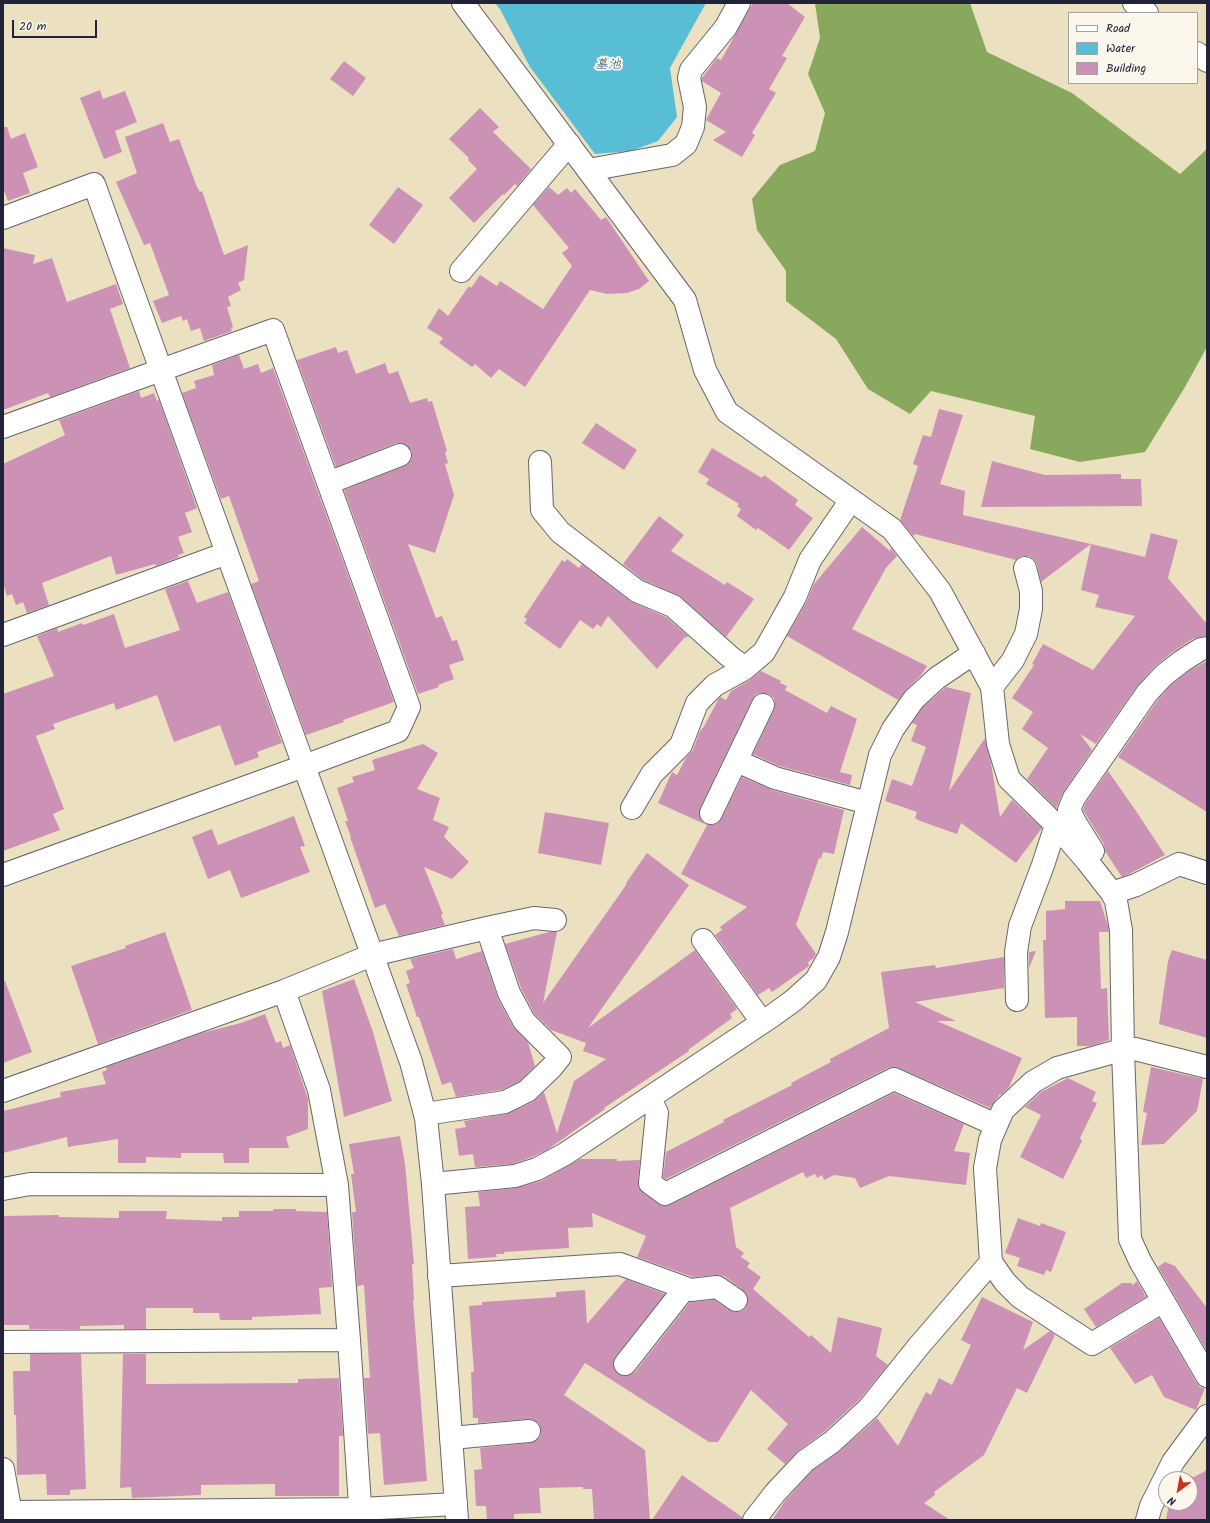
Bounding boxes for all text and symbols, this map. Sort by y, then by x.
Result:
scale bar [14,12,99,38]
legend [1068,12,1198,84]
text: 20 m [19,17,46,36]
text: Road [1106,19,1130,38]
text: Water [1106,39,1135,58]
water label: 墓池 [595,58,621,74]
text: Building [1106,59,1146,78]
north arrow [1158,1471,1198,1511]
text: N [1164,1491,1180,1510]

